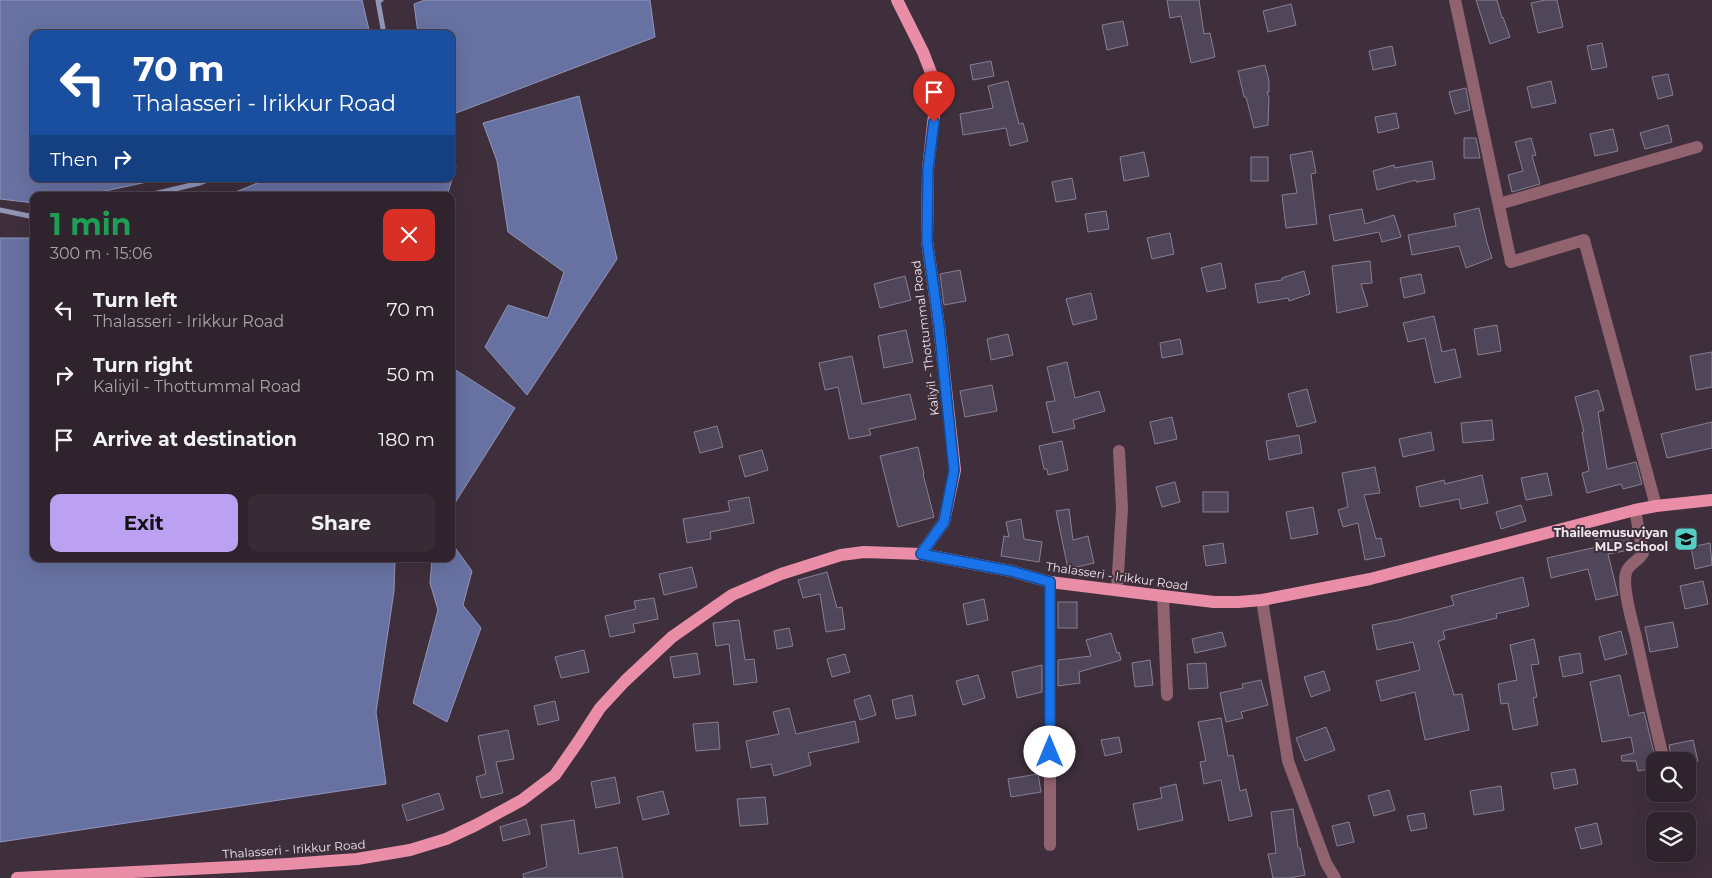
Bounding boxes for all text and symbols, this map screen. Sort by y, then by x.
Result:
text: 70 m [133,47,224,90]
icon: left [50,50,115,115]
pin [913,71,955,122]
icon: arrive [920,78,948,106]
text: Thalasseri - Irikkur Road [133,90,396,117]
icon: right [108,145,136,173]
text: Then [50,148,98,171]
text: 1 min [50,206,131,243]
button: close [383,209,435,261]
text: 300 m · 15:06 [50,244,152,263]
street label: Kaliyil - Thottummal Road [908,260,942,416]
text: Turn left [93,289,178,312]
icon: left [50,296,78,324]
text: 70 m [386,298,435,321]
text: Thalasseri - Irikkur Road [93,312,284,331]
text: Turn right [93,354,193,377]
icon: right [50,361,78,389]
text: 50 m [387,363,435,386]
text: Kaliyil - Thottummal Road [93,377,301,396]
icon: arrive [50,426,78,454]
text: Arrive at destination [93,428,297,451]
text: 180 m [378,428,435,451]
button: Exit [50,494,238,552]
button: Share [248,494,435,552]
place label: Thaileemusuviyan MLP School [1554,525,1668,554]
school or university icon: Thaileemusuviyan MLP School [1673,526,1699,552]
street label: Thalasseri - Irikkur Road [1045,559,1189,593]
position arrow [1023,725,1075,777]
map controls [1646,752,1696,862]
button: search [1646,752,1696,802]
button: layers [1646,812,1696,862]
street label: Thalasseri - Irikkur Road [222,837,366,861]

